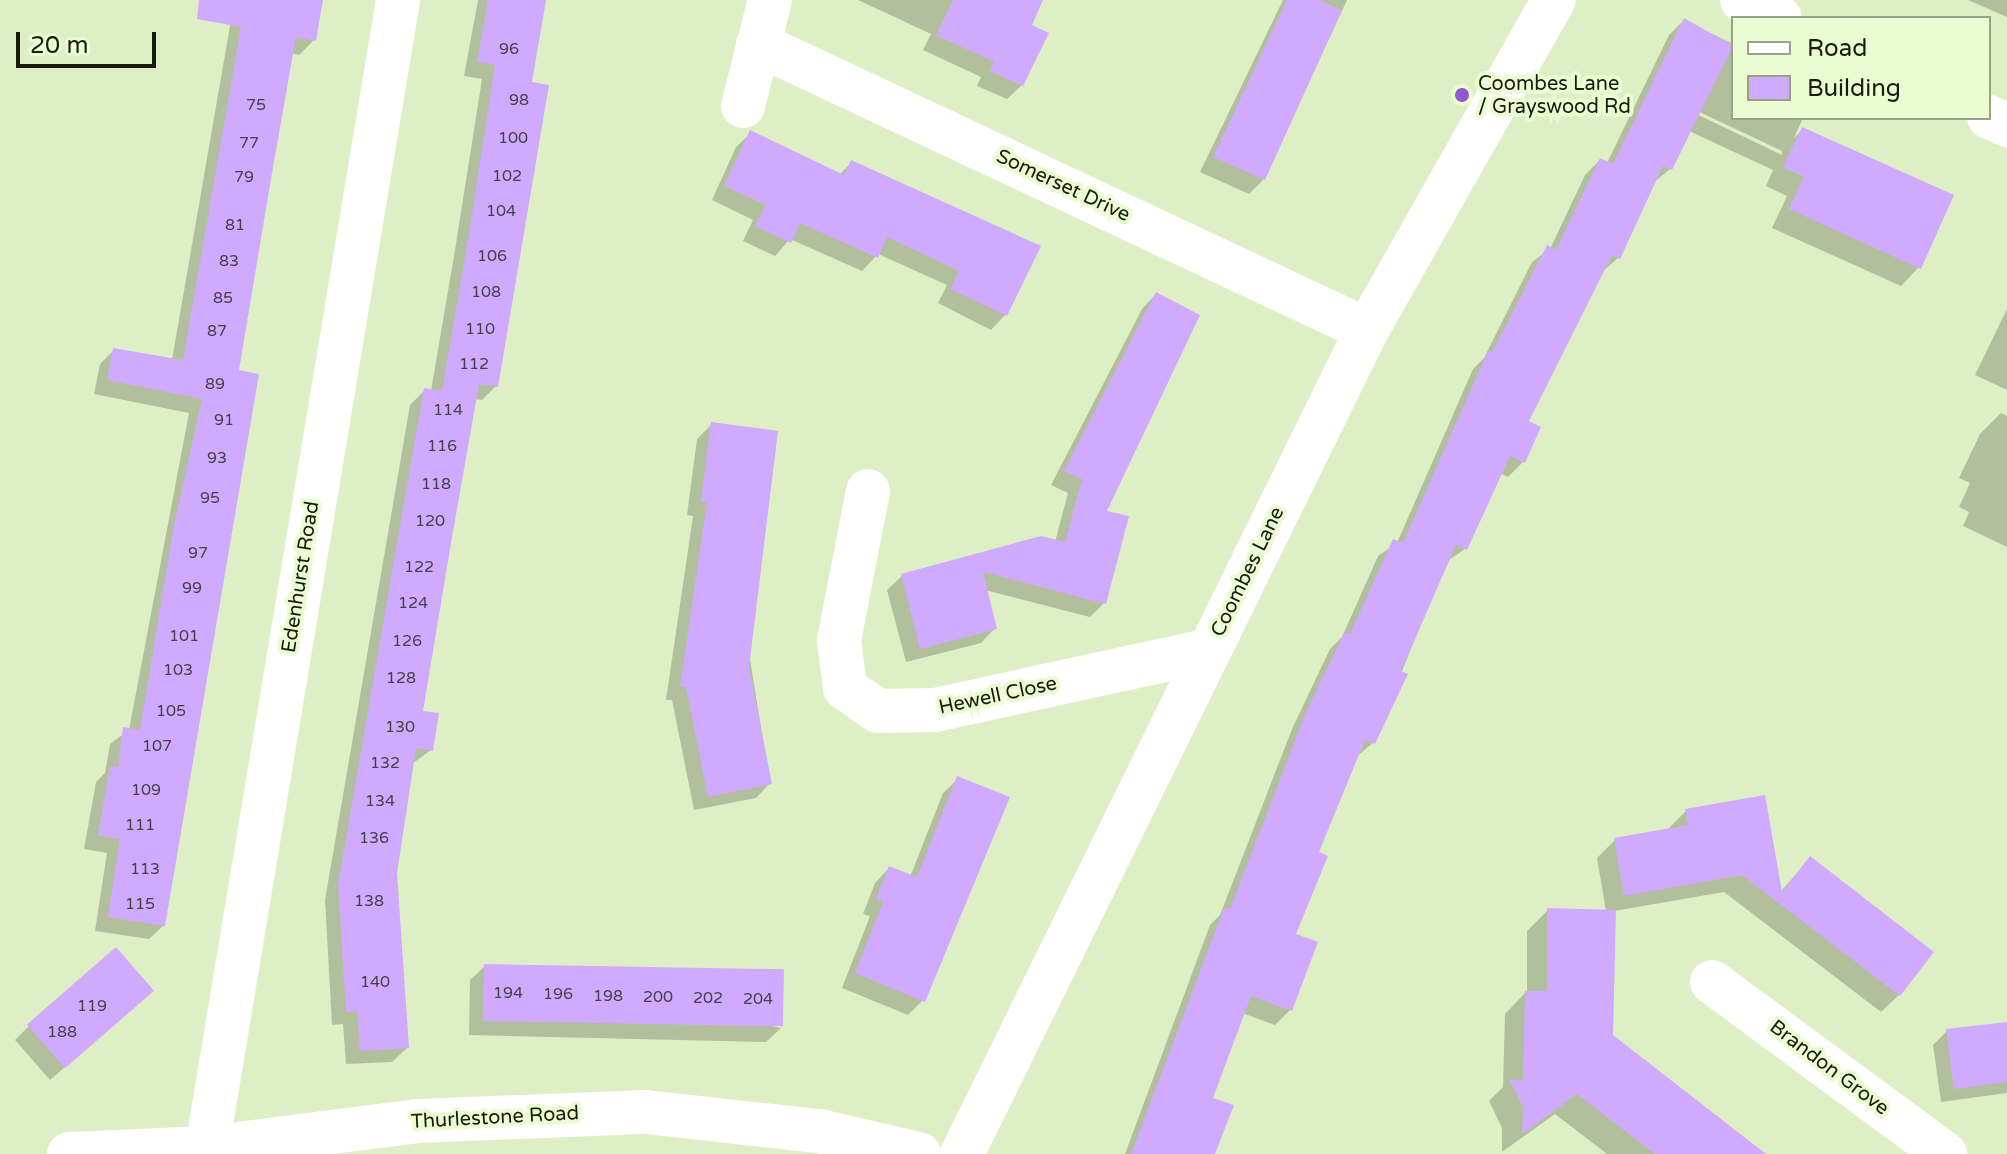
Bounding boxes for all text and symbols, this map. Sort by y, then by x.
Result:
scale bar [20,16,160,66]
legend [1731,16,1991,120]
text: 20 m [30,31,88,60]
text: Road [1807,34,1867,63]
house number: 96 [499,39,519,59]
place label: Coombes Lane / Grayswood Rd [1478,72,1631,119]
text: Building [1807,74,1901,103]
marker: Coombes Lane / Grayswood Rd [1453,86,1471,104]
house number: 98 [509,90,529,110]
house number: 75 [246,95,266,115]
house number: 100 [498,128,528,148]
house number: 77 [239,133,259,153]
street label: Somerset Drive [992,145,1134,227]
house number: 102 [492,166,522,186]
house number: 79 [234,167,254,187]
house number: 104 [486,201,516,221]
house number: 81 [225,215,245,235]
house number: 106 [477,246,507,266]
house number: 83 [219,251,239,271]
house number: 108 [471,282,501,302]
house number: 85 [213,288,233,308]
house number: 110 [465,319,495,339]
house number: 87 [207,321,227,341]
house number: 112 [459,354,489,374]
house number: 89 [205,374,225,394]
house number: 114 [433,400,463,420]
house number: 91 [214,410,234,430]
house number: 116 [427,436,457,456]
house number: 93 [207,448,227,468]
house number: 118 [421,474,451,494]
house number: 95 [200,488,220,508]
street label: Edenhurst Road [277,499,325,655]
street label: Coombes Lane [1206,503,1290,641]
house number: 120 [415,511,445,531]
house number: 97 [188,543,208,563]
house number: 122 [404,557,434,577]
house number: 99 [182,578,202,598]
house number: 124 [398,593,428,613]
house number: 101 [169,626,199,646]
house number: 126 [392,631,422,651]
house number: 103 [163,660,193,680]
house number: 128 [386,668,416,688]
street label: Hewell Close [937,672,1059,720]
house number: 105 [156,701,186,721]
house number: 130 [385,717,415,737]
house number: 107 [142,736,172,756]
house number: 132 [370,753,400,773]
house number: 109 [131,780,161,800]
house number: 134 [365,791,395,811]
house number: 111 [125,815,155,835]
house number: 136 [359,828,389,848]
house number: 113 [130,859,160,879]
house number: 138 [354,891,384,911]
house number: 115 [125,894,155,914]
house number: 140 [360,972,390,992]
house number: 194 [493,983,523,1003]
house number: 196 [543,984,573,1004]
house number: 198 [593,986,623,1006]
house number: 200 [643,987,673,1007]
house number: 202 [693,988,723,1008]
house number: 204 [743,989,773,1009]
house number: 119 [77,996,107,1016]
street label: Brandon Grove [1765,1015,1893,1121]
house number: 188 [47,1022,77,1042]
street label: Thurlestone Road [410,1102,580,1134]

